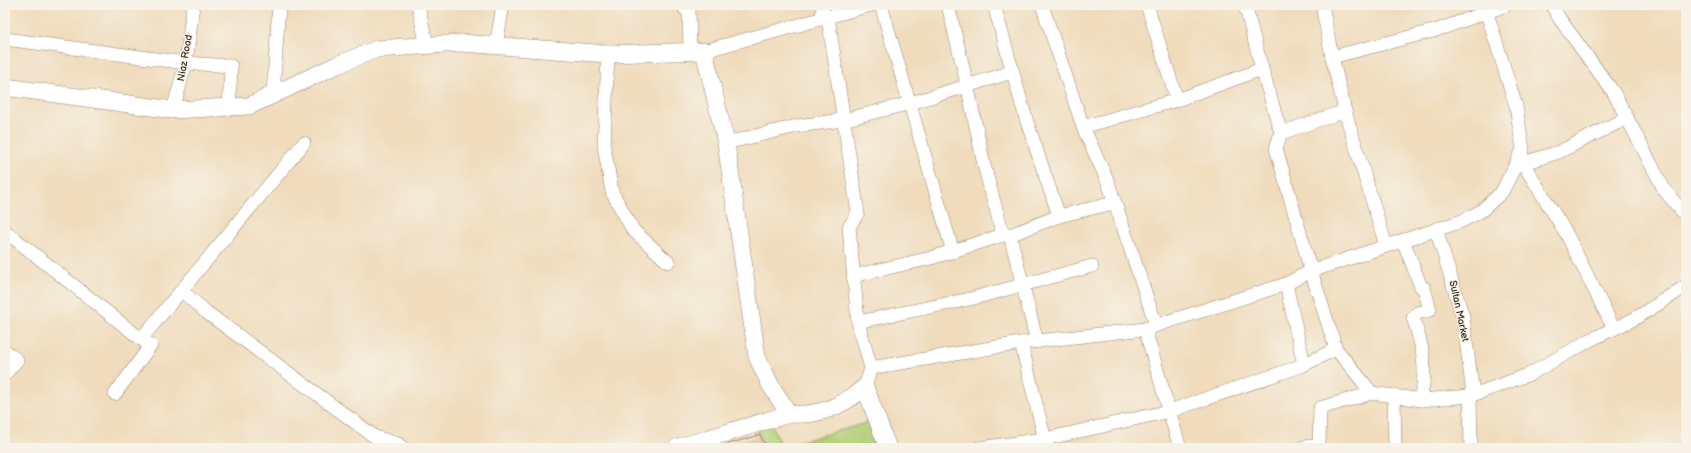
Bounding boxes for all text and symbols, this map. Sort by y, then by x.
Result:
street label: Niaz Road [175,33,195,82]
street label: Sultan Market [1447,279,1471,343]

